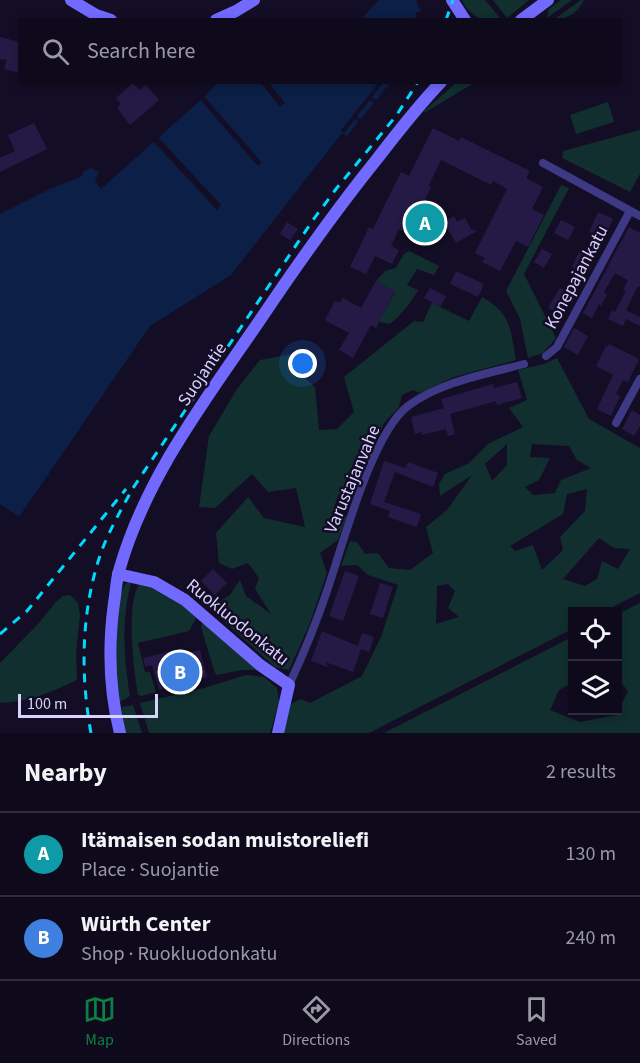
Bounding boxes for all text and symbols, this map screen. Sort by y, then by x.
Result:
search box [18,18,622,84]
icon: search [39,35,72,68]
text: Search here [87,35,195,67]
pin: A [406,200,444,246]
street label: Konepajankatu [539,221,614,334]
street label: Suojantie [172,337,233,411]
your location [288,349,317,378]
street label: Varustajanvahe [318,421,386,537]
street label: Ruokluodonkatu [181,573,294,672]
map controls [568,607,622,715]
button: locate [568,607,622,661]
pin: B [160,650,200,694]
button: layers [568,661,622,715]
scale bar [18,691,158,718]
text: 100 m [27,693,67,715]
text: Nearby [24,754,107,791]
text: 2 results [546,758,616,786]
text: Itämaisen sodan muistoreliefi [81,824,369,856]
text: A [38,840,49,868]
text: 130 m [566,840,616,868]
text: Place · Suojantie [81,856,219,884]
text: Würth Center [81,908,211,940]
text: B [37,924,50,952]
text: 240 m [566,924,616,952]
text: Shop · Ruokluodonkatu [81,940,277,968]
tab: Map [83,993,116,1051]
tab: Directions [282,993,350,1051]
tab: Saved [516,993,557,1051]

